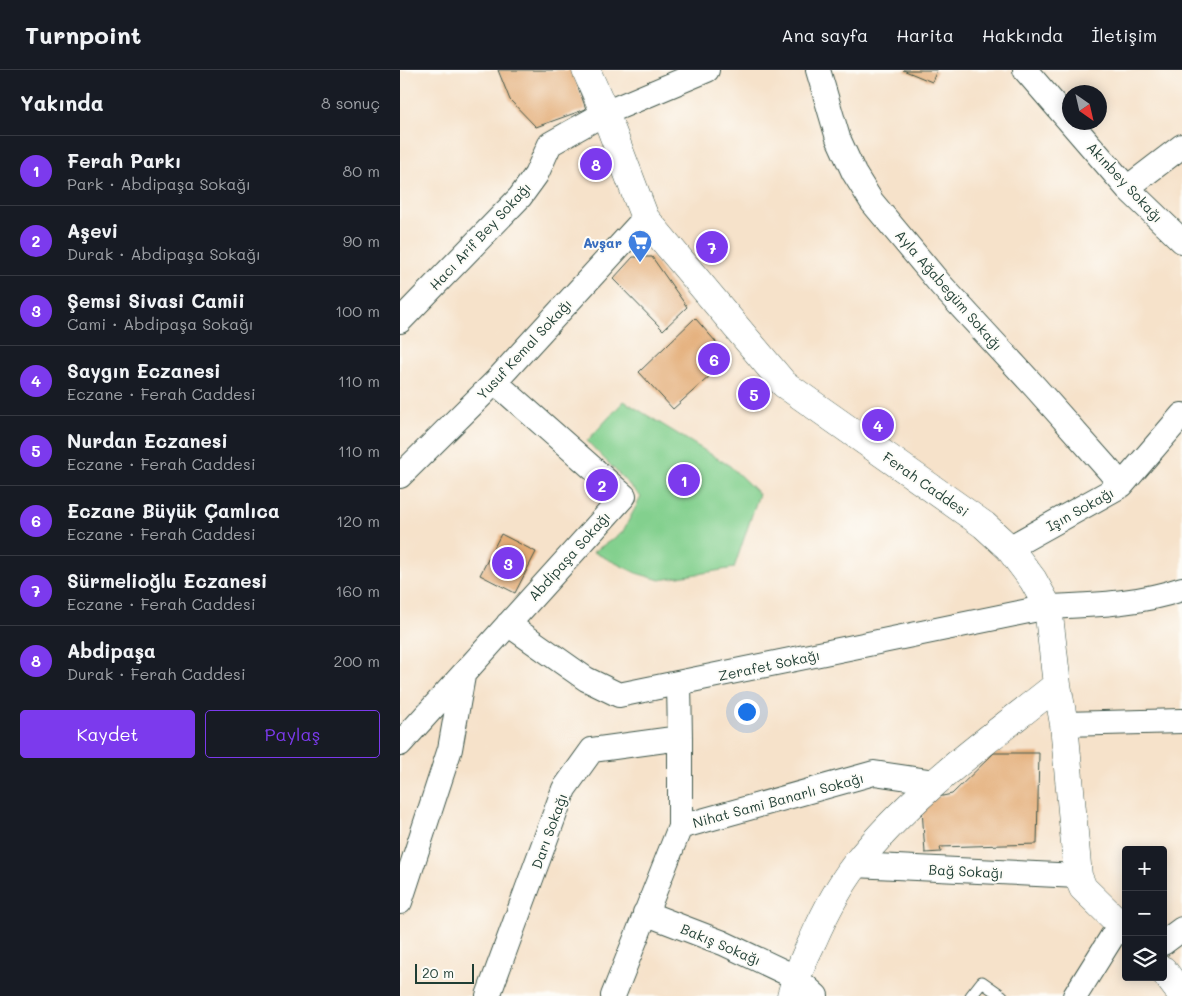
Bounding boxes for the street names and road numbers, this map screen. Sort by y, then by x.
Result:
street label: Akınbey Sokağı [1083,138,1167,226]
street label: Hacı Arif Bey Sokağı [425,178,535,294]
street label: Ayla Ağabegüm Sokağı [891,226,1007,354]
street label: Yusuf Kemal Sokağı [472,295,576,403]
street label: Ferah Caddesi [879,447,973,521]
street label: Işın Sokağı [1043,483,1117,535]
street label: Abdipaşa Sokağı [524,507,614,605]
street label: Zerafet Sokağı [716,645,822,685]
street label: Nihat Sami Banarlı Sokağı [690,768,866,832]
street label: Darı Sokağı [527,791,571,871]
street label: Bağ Sokağı [928,860,1004,882]
street label: Bakış Sokağı [678,919,764,969]

